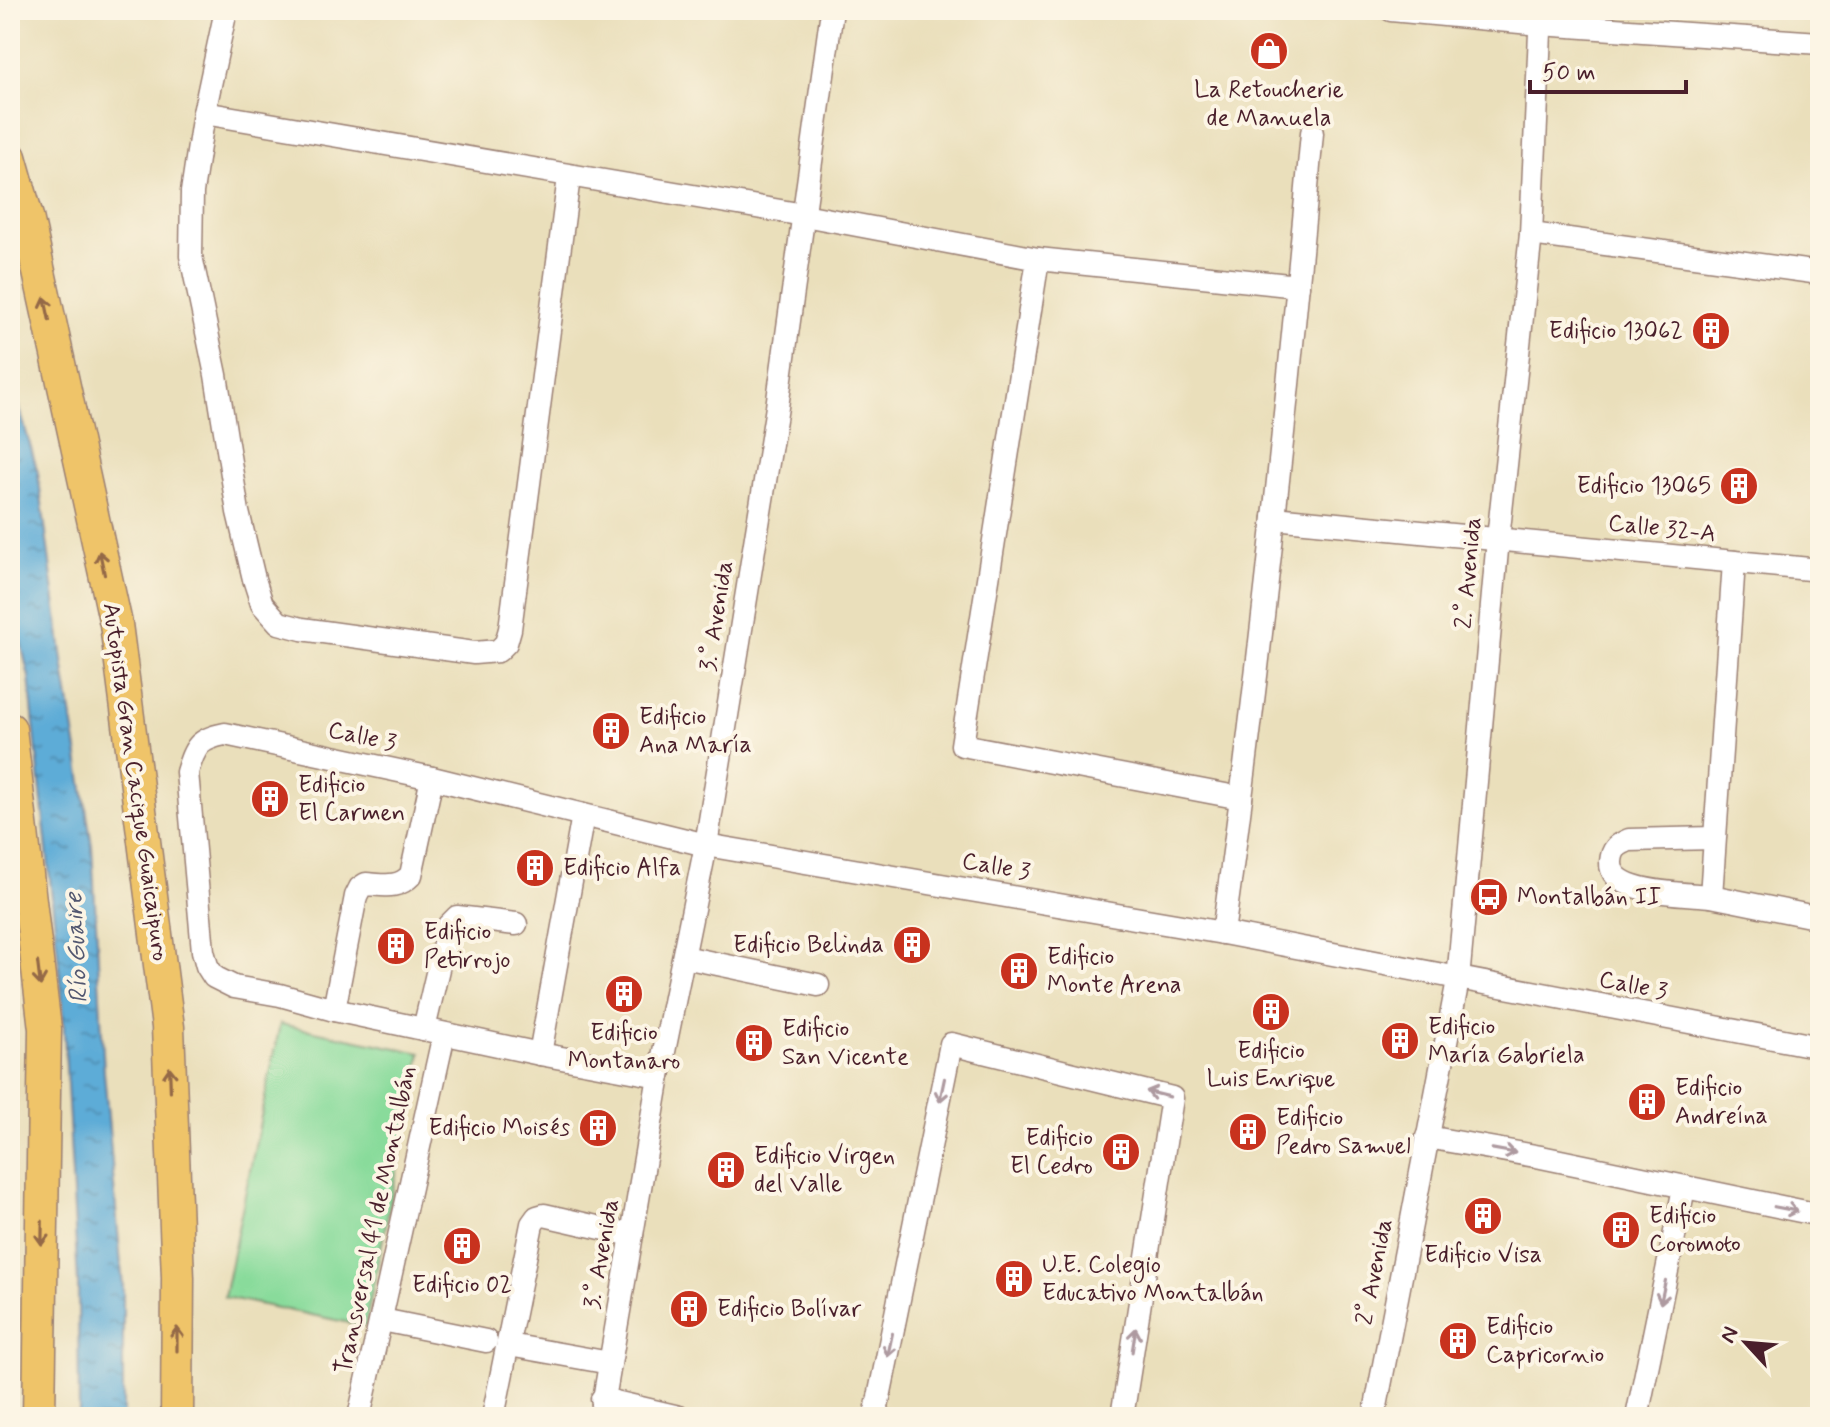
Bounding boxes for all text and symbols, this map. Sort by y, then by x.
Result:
shop icon: La Retoucherie de Manuela [1248,30,1290,72]
scale bar [1530,44,1686,94]
text: 50 m [1542,58,1596,89]
place label: La Retoucherie de Manuela [1194,75,1344,134]
one-way arrow [39,297,54,323]
building icon: Edificio 13062 [1690,310,1732,352]
place label: Edificio 13062 [1549,316,1683,347]
building icon: Edificio 13065 [1718,465,1760,507]
place label: Edificio 13065 [1577,471,1711,502]
street label: Calle 32-A [1607,508,1717,550]
street label: 2.° Avenida [1449,516,1489,630]
one-way arrow [94,551,109,577]
street label: 3.° Avenida [693,558,741,674]
street label: Autopista Gran Cacique Guaicaipuro [95,601,175,963]
place label: Edificio Ana María [639,702,752,761]
building icon: Edificio Ana María [590,710,632,752]
street label: Calle 3 [325,715,399,759]
place label: Edificio El Carmen [298,770,405,829]
building icon: Edificio El Carmen [249,778,291,820]
street label: Calle 3 [959,846,1033,888]
building icon: Edificio Alfa [514,847,556,889]
place label: Edificio Alfa [563,853,681,884]
bus stop icon: Montalbán II [1468,876,1510,918]
place label: Montalbán II [1517,882,1661,913]
water label: Río Guaire [57,891,97,1004]
place label: Edificio Petirrojo [424,917,511,976]
building icon: Edificio Belinda [891,924,933,966]
building icon: Edificio Petirrojo [375,925,417,967]
place label: Edificio Belinda [733,930,884,961]
place label: Edificio Monte Arena [1047,942,1182,1001]
building icon: Edificio Monte Arena [998,950,1040,992]
one-way arrow [31,960,46,987]
street label: Calle 3 [1596,964,1670,1008]
building icon: Edificio Montanaro [603,973,645,1015]
building icon: Edificio Luis Enrique [1250,991,1292,1033]
place label: Edificio María Gabriela [1428,1012,1585,1071]
place label: Edificio San Vicente [782,1014,909,1073]
place label: Edificio Montanaro [568,1018,680,1077]
building icon: Edificio María Gabriela [1379,1020,1421,1062]
building icon: Edificio San Vicente [733,1022,775,1064]
place label: Edificio Luis Enrique [1207,1036,1335,1095]
street label: Transversal 41 de Montalbán [328,1063,424,1377]
one-way arrow [163,1066,178,1093]
place label: Edificio Andreína [1675,1073,1768,1132]
one-way arrow [934,1077,949,1102]
building icon: Edificio Andreína [1626,1081,1668,1123]
one-way arrow [1146,1086,1172,1101]
place label: Edificio Pedro Samuel [1276,1103,1411,1162]
building icon: Edificio Moisés [577,1107,619,1149]
building icon: Edificio Pedro Samuel [1227,1111,1269,1153]
place label: Edificio Moisés [428,1113,570,1144]
place label: Edificio El Cedro [1010,1123,1093,1182]
building icon: Edificio El Cedro [1100,1131,1142,1173]
place label: Edificio Virgen del Valle [754,1141,895,1200]
one-way arrow [1491,1144,1516,1159]
building icon: Edificio Virgen del Valle [705,1149,747,1191]
building icon: Edificio Visa [1462,1195,1504,1237]
street label: 3.° Avenida [577,1196,627,1312]
place label: Edificio Coromoto [1649,1201,1741,1260]
one-way arrow [1773,1202,1798,1217]
building icon: Edificio Coromoto [1600,1209,1642,1251]
street label: 2° Avenida [1350,1216,1400,1328]
one-way arrow [34,1219,50,1246]
building icon: Edificio 02 [441,1225,483,1267]
place label: Edificio Visa [1424,1240,1542,1271]
place label: U.E. Colegio Educativo Montalbán [1042,1250,1264,1309]
building icon: U.E. Colegio Educativo Montalbán [993,1258,1035,1300]
place label: Edificio 02 [412,1270,512,1301]
one-way arrow [1655,1279,1670,1304]
building icon: Edificio Bolívar [668,1288,710,1330]
place label: Edificio Bolívar [717,1294,861,1325]
north arrow [1706,1303,1786,1383]
place label: Edificio Capricornio [1486,1312,1604,1371]
building icon: Edificio Capricornio [1437,1320,1479,1362]
text: N [1714,1322,1746,1348]
one-way arrow [169,1326,185,1353]
one-way arrow [1127,1328,1142,1353]
one-way arrow [882,1331,897,1357]

